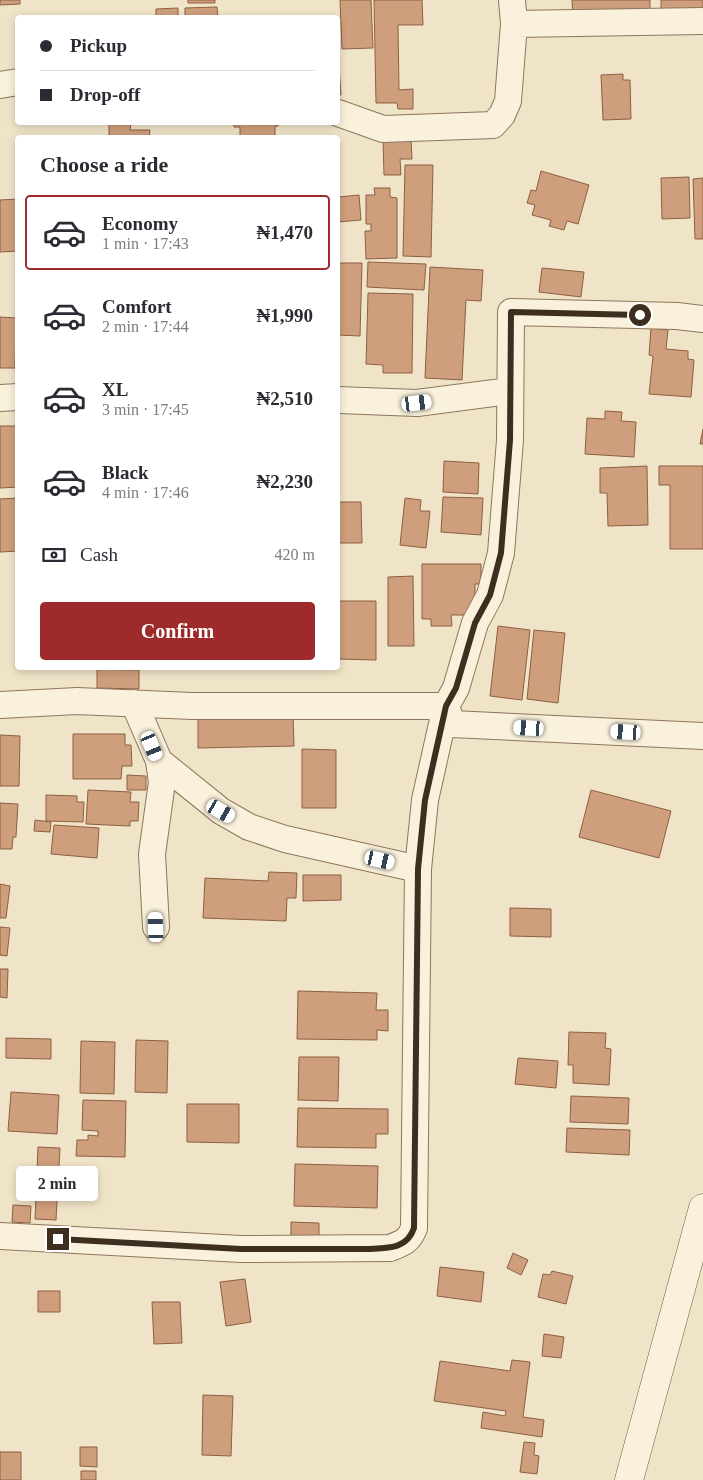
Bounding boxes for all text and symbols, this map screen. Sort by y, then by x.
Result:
text: Pickup [70,35,127,56]
text: Drop-off [70,84,140,105]
text: Choose a ride [40,152,168,177]
icon: car [42,210,87,255]
text: Economy [102,213,178,234]
text: ₦1,470 [257,222,313,243]
text: 1 min · 17:43 [102,235,189,252]
icon: car [42,293,87,338]
text: Comfort [102,296,172,317]
route start [629,304,651,326]
text: ₦1,990 [257,305,313,326]
text: 2 min · 17:44 [102,318,189,335]
icon: car [42,376,87,421]
text: XL [102,379,128,400]
text: ₦2,510 [257,388,313,409]
car [401,394,432,412]
text: 3 min · 17:45 [102,401,189,418]
icon: car [42,459,87,504]
text: Black [102,462,148,483]
text: ₦2,230 [257,471,313,492]
text: 4 min · 17:46 [102,484,189,501]
icon: cash [40,541,68,569]
text: Cash [80,544,118,565]
text: 420 m [275,546,315,563]
button: Confirm [40,602,315,660]
car [513,720,544,736]
car [610,724,641,740]
car [139,729,164,763]
car [204,797,237,825]
car [363,849,396,871]
car [147,912,164,942]
callout: 2 min [17,1166,99,1202]
text: 2 min [38,1175,76,1192]
route end [47,1228,69,1250]

